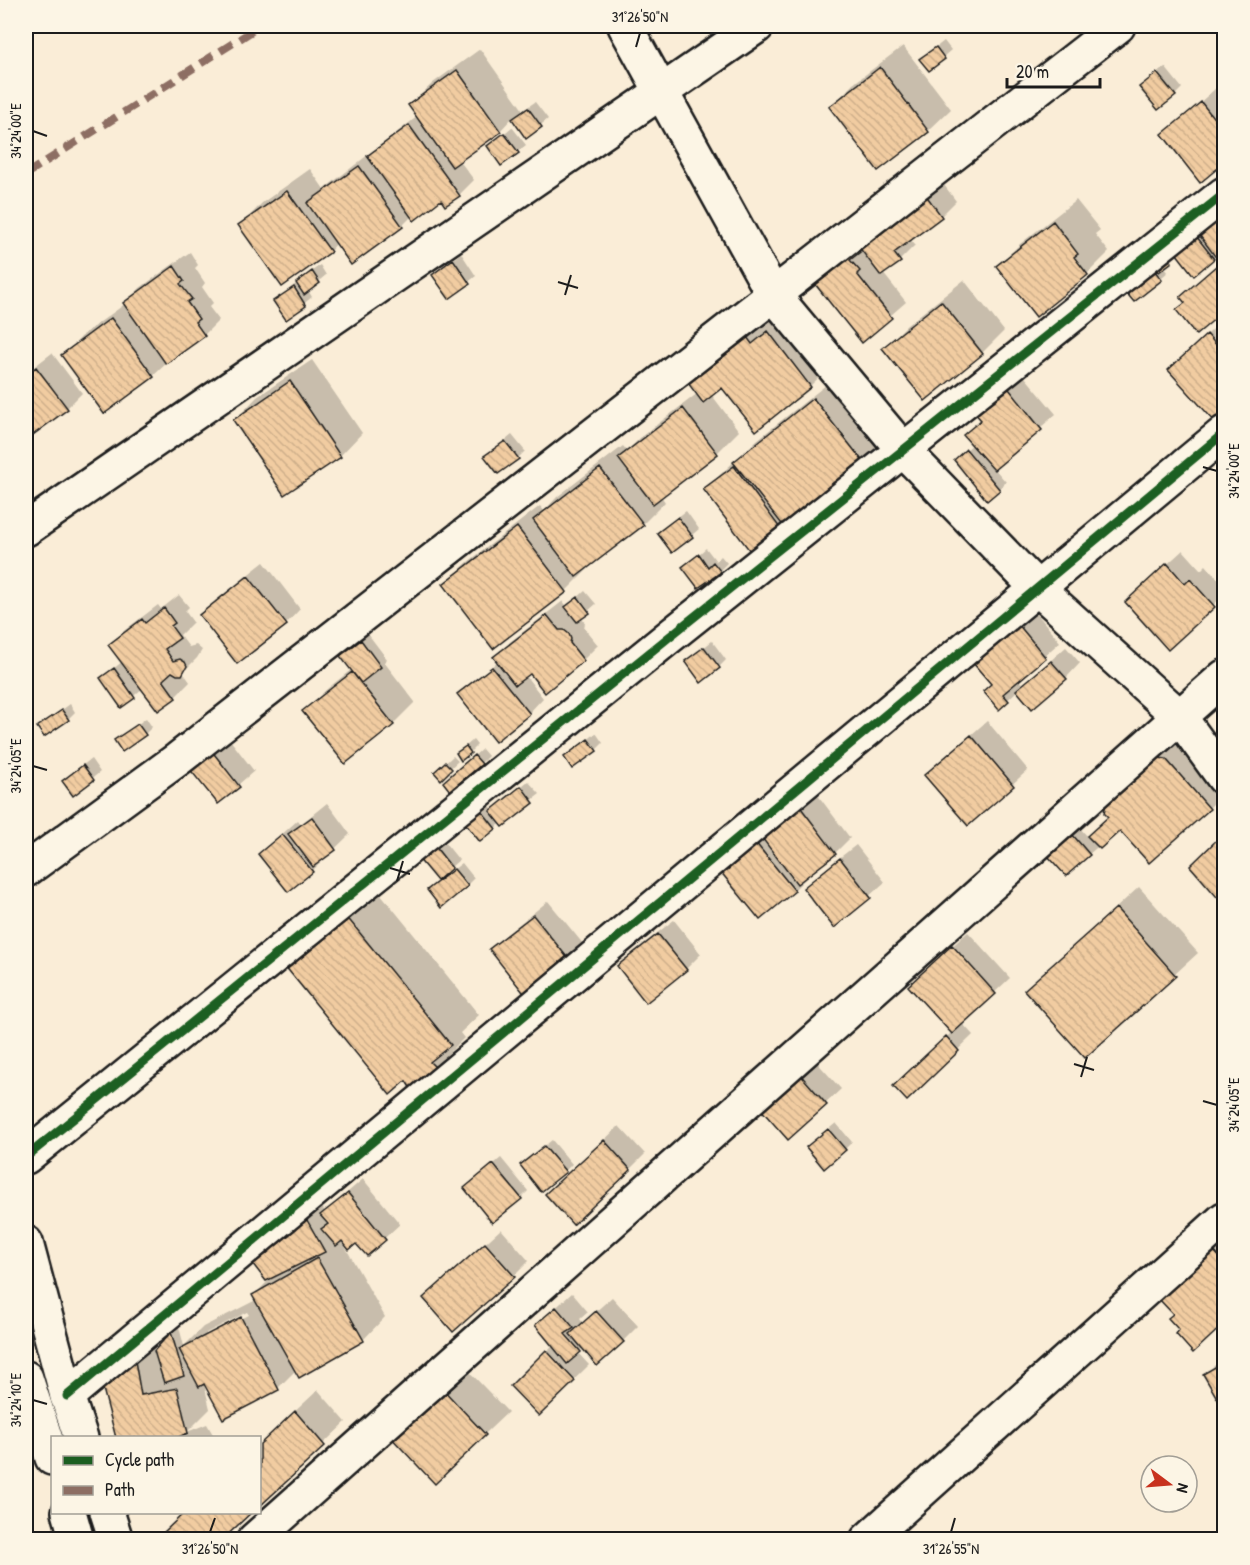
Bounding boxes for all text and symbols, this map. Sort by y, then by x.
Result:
text: 31°26'50"N [612,6,668,27]
scale bar [1007,51,1100,89]
text: 20 m [1016,59,1049,84]
text: 34°24'00"E [5,103,26,159]
text: 34°24'00"E [1223,443,1244,499]
text: 34°24'05"E [5,738,26,794]
text: 34°24'05"E [1223,1077,1244,1133]
text: 34°24'10"E [5,1373,26,1427]
legend [51,1436,261,1514]
text: Cycle path [105,1447,175,1472]
north arrow [1139,1454,1199,1514]
text: Path [105,1477,135,1502]
text: N [1172,1481,1195,1496]
text: 31°26'50"N [182,1538,238,1559]
text: 31°26'55"N [923,1538,979,1559]

